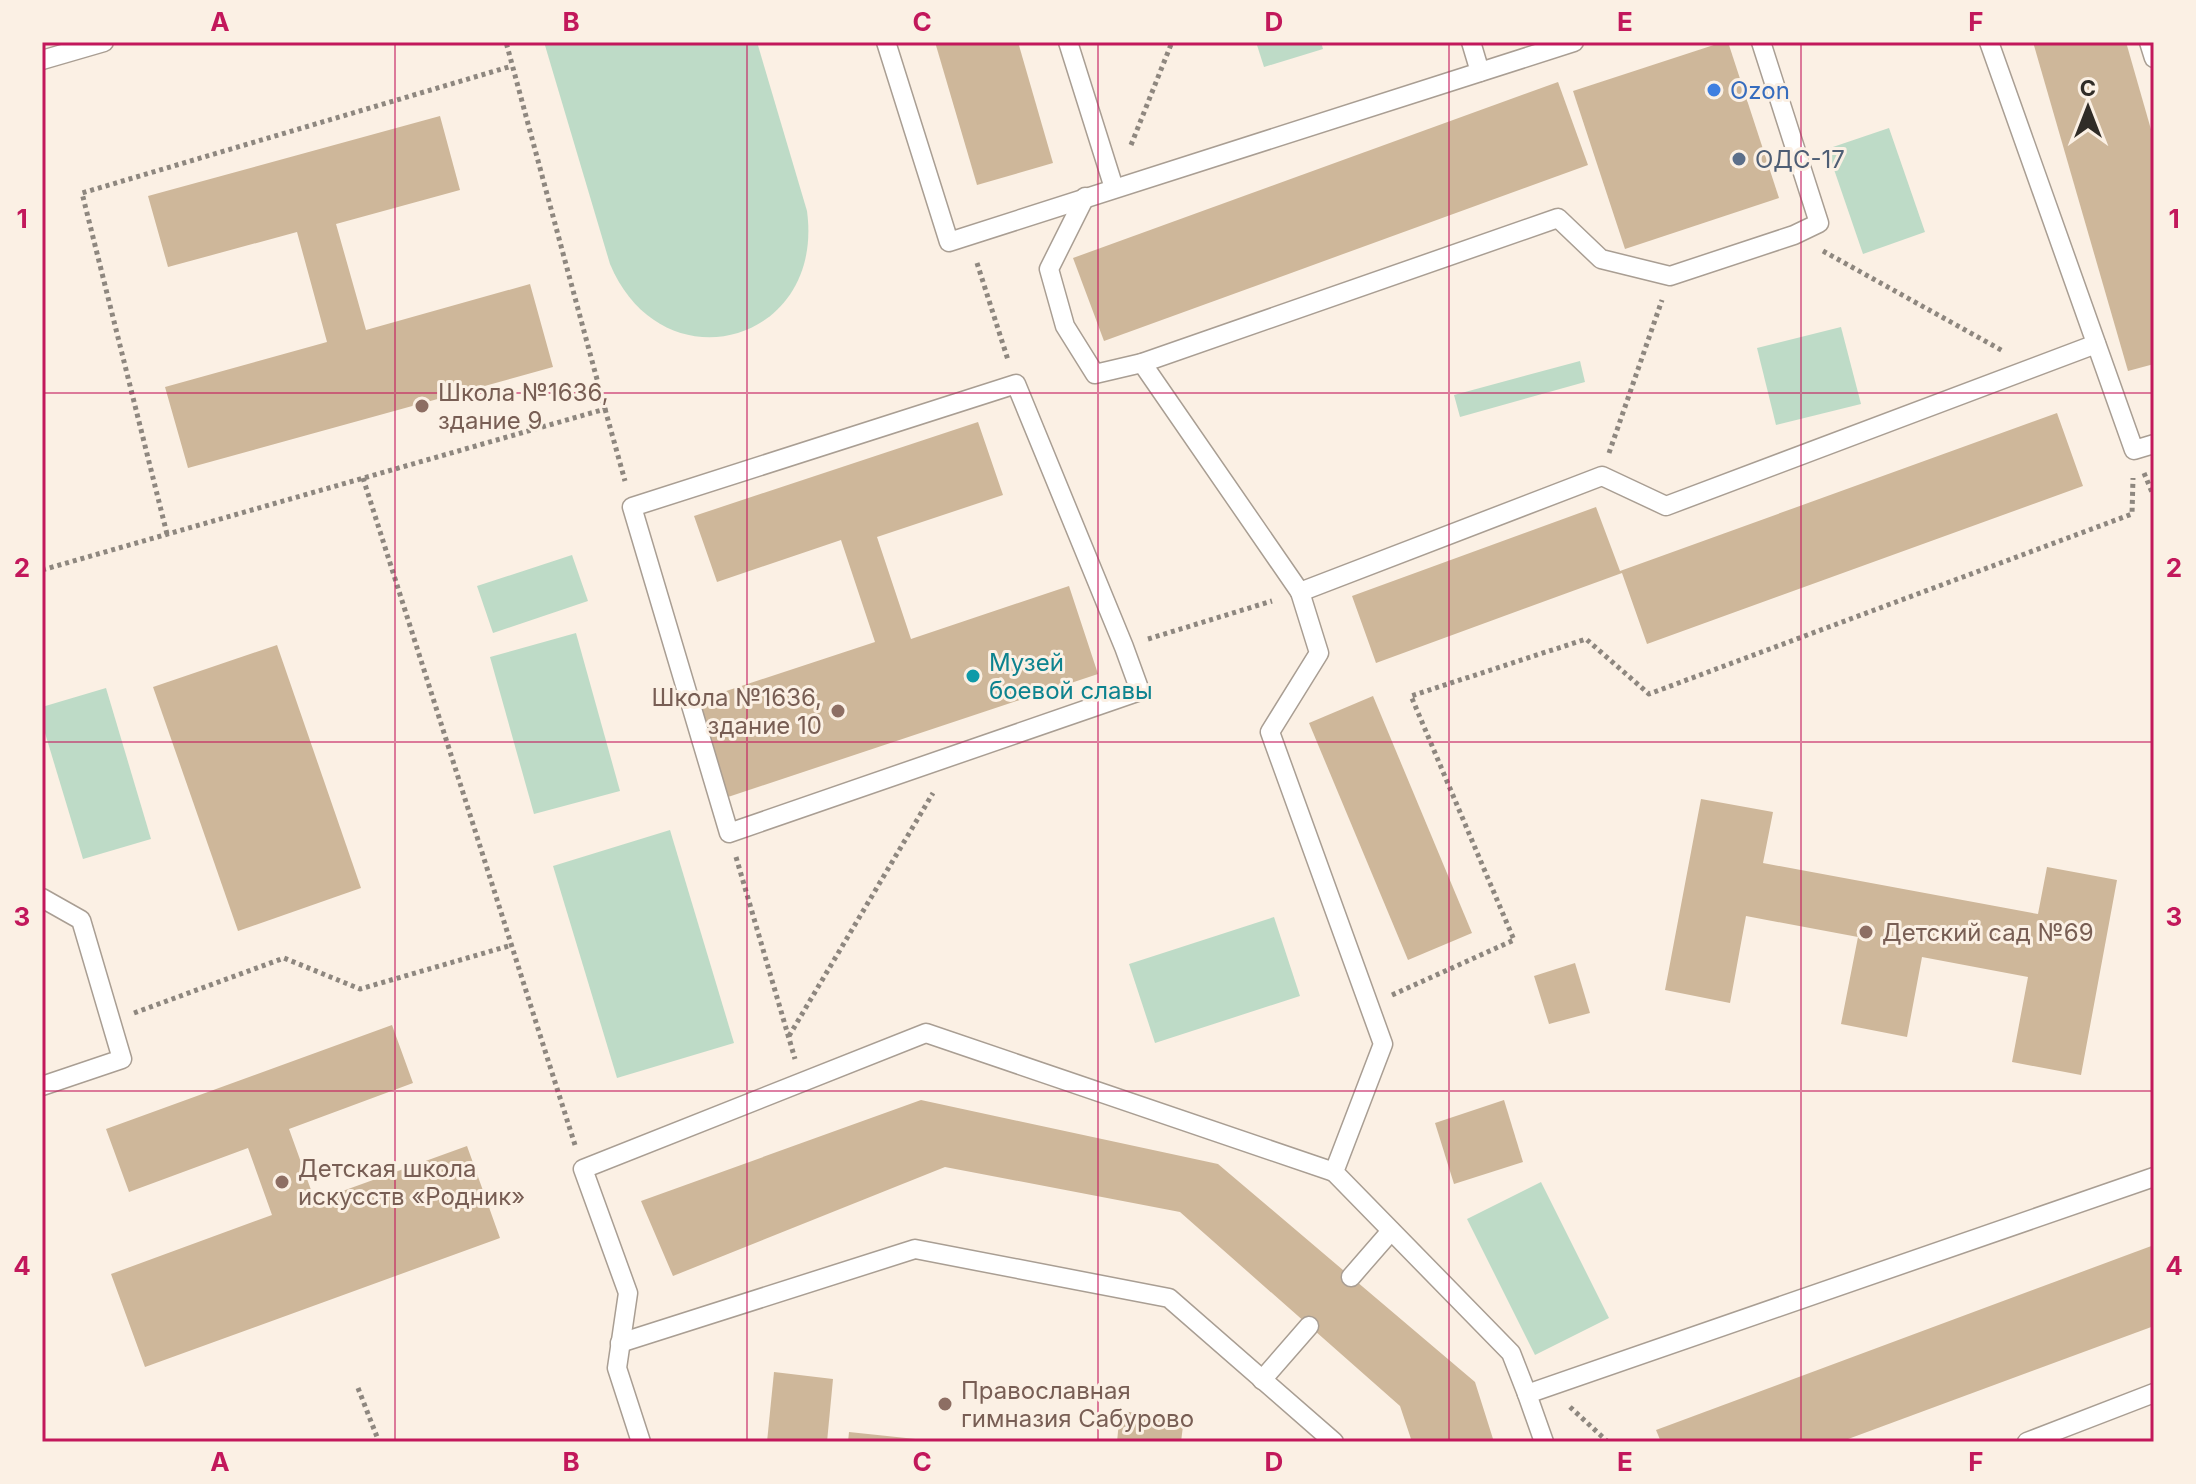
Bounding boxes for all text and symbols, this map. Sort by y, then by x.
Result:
text: A [210,6,230,37]
text: B [562,6,580,37]
text: C [912,6,932,37]
text: D [1265,6,1283,37]
text: E [1617,6,1633,37]
text: F [1968,6,1984,37]
north arrow [2048,68,2128,148]
text: С [2080,75,2096,101]
place label: Ozon [1730,76,1790,105]
marker: Ozon [1705,81,1723,99]
place label: ОДС-17 [1755,145,1845,174]
marker: ОДС-17 [1730,150,1748,168]
text: 1 [16,203,28,234]
text: 1 [2168,203,2180,234]
place label: Школа №1636, здание 9 [438,378,609,435]
marker: Школа №1636, здание 9 [413,397,431,415]
text: 2 [14,552,30,583]
text: 2 [2166,552,2182,583]
place label: Музей боевой славы [989,648,1153,705]
marker: Музей боевой славы [964,667,982,685]
place label: Школа №1636, здание 10 [651,683,822,740]
marker: Школа №1636, здание 10 [829,702,847,720]
text: 3 [14,901,30,932]
text: 3 [2166,901,2182,932]
place label: Детский сад №69 [1882,918,2094,947]
marker: Детский сад №69 [1857,923,1875,941]
place label: Детская школа искусств «Родник» [298,1154,525,1211]
marker: Детская школа искусств «Родник» [273,1173,291,1191]
text: 4 [13,1250,31,1281]
text: 4 [2165,1250,2183,1281]
place label: Православная гимназия Сабурово [961,1376,1194,1433]
marker: Православная гимназия Сабурово [936,1395,954,1413]
text: A [210,1446,230,1477]
text: B [562,1446,580,1477]
text: C [912,1446,932,1477]
text: D [1265,1446,1283,1477]
text: E [1617,1446,1633,1477]
text: F [1968,1446,1984,1477]

